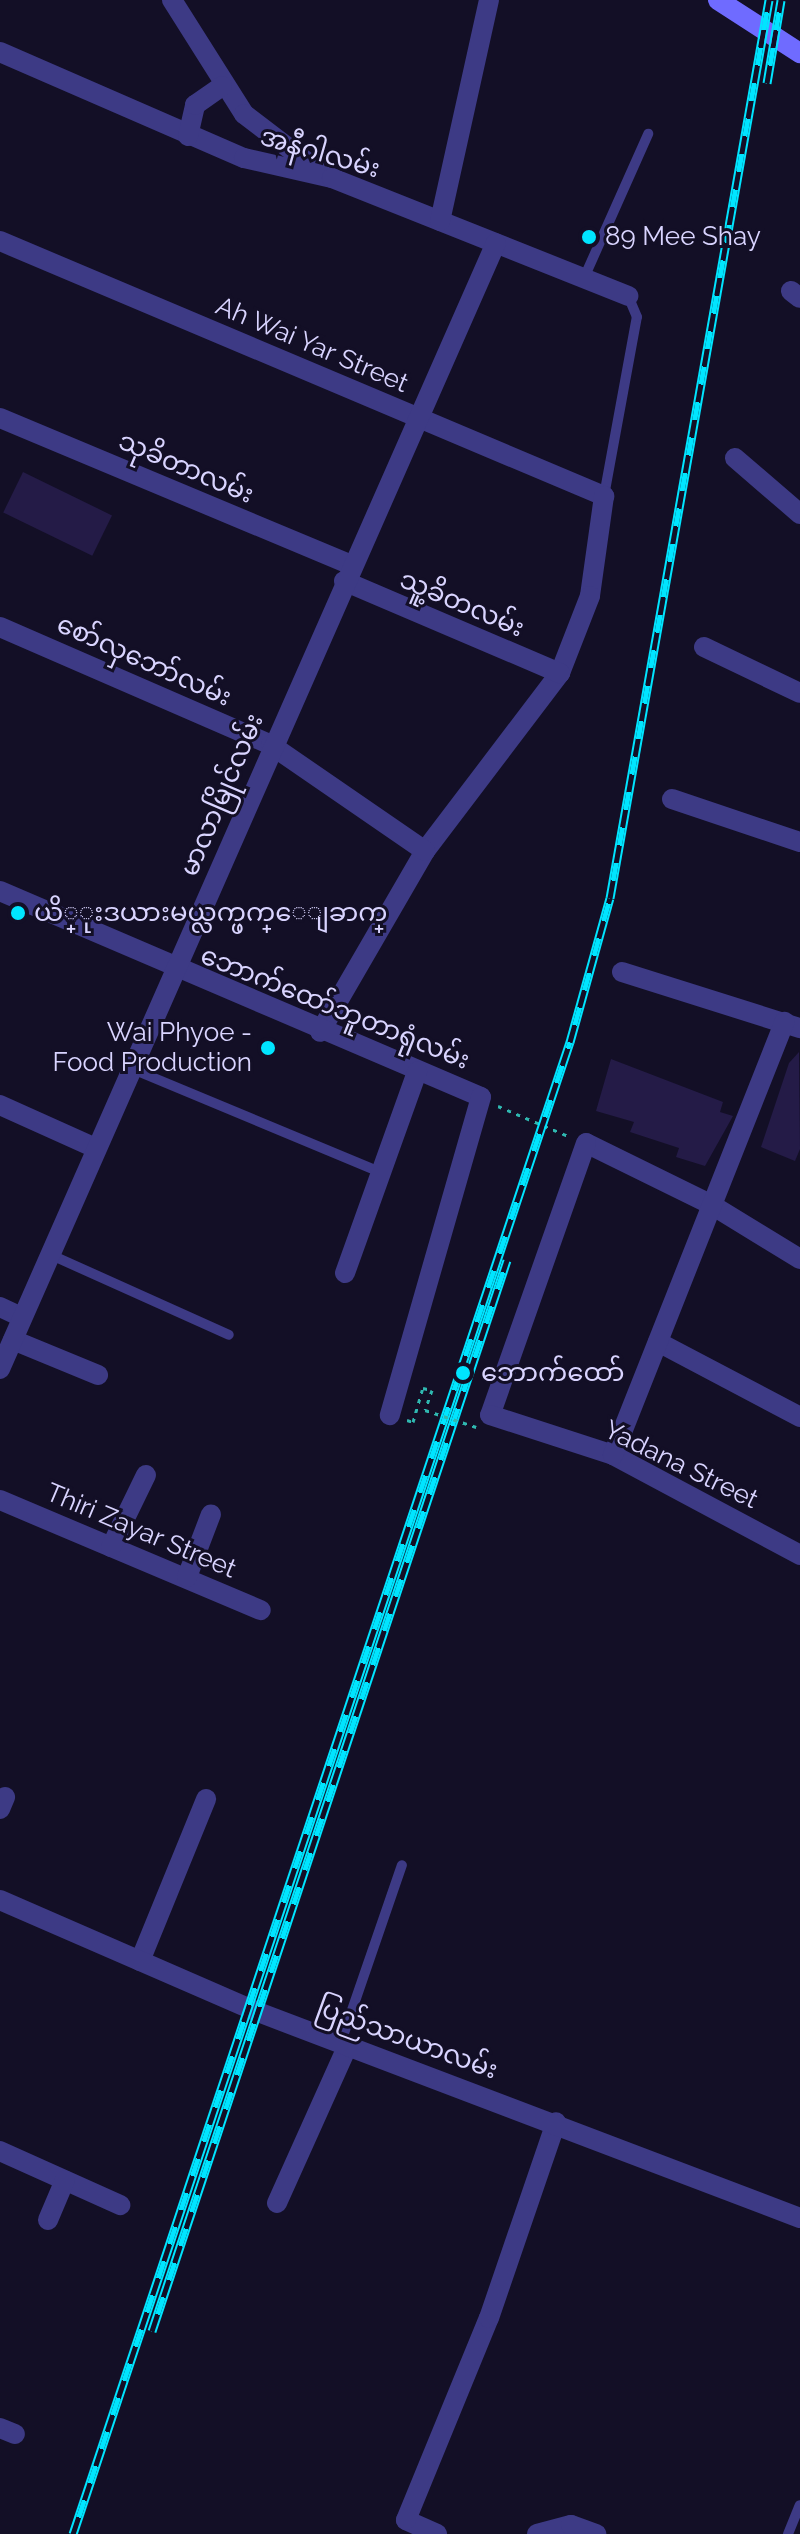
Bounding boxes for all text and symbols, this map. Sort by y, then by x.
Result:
street label: အနီဂါလမ်း [257,121,383,185]
place label: 89 Mee Shay [605,221,761,253]
marker: 89 Mee Shay [580,228,598,246]
street label: Ah Wai Yar Street [210,290,414,400]
street label: သုခိတာလမ်း [114,426,258,510]
street label: သူ့ခိတလမ်း [395,564,529,644]
street label: စော်လှဘော်လမ်း [52,609,236,713]
street label: မာလာမြိုင်လမ်း [174,709,270,881]
place label: ယိ္ုးဒယားမယ္လက္ဖက္ေျခာက္ [34,897,387,929]
marker: ယိ္ုးဒယားမယ္လက္ဖက္ေျခာက္ [9,904,27,922]
street label: ဘောက်ထော်ဘူတာရုံလမ်း [196,940,474,1076]
place label: Wai Phyoe - Food Production [53,1017,252,1078]
marker: Wai Phyoe - Food Production [259,1039,277,1057]
place label: ဘောက်ထော် [481,1357,624,1389]
marker: ဘောက်ထော် [452,1362,474,1384]
street label: Yadana Street [599,1414,763,1516]
street label: Thiri Zayar Street [41,1477,241,1585]
street label: ပြည်သာယာလမ်း [312,1992,502,2086]

